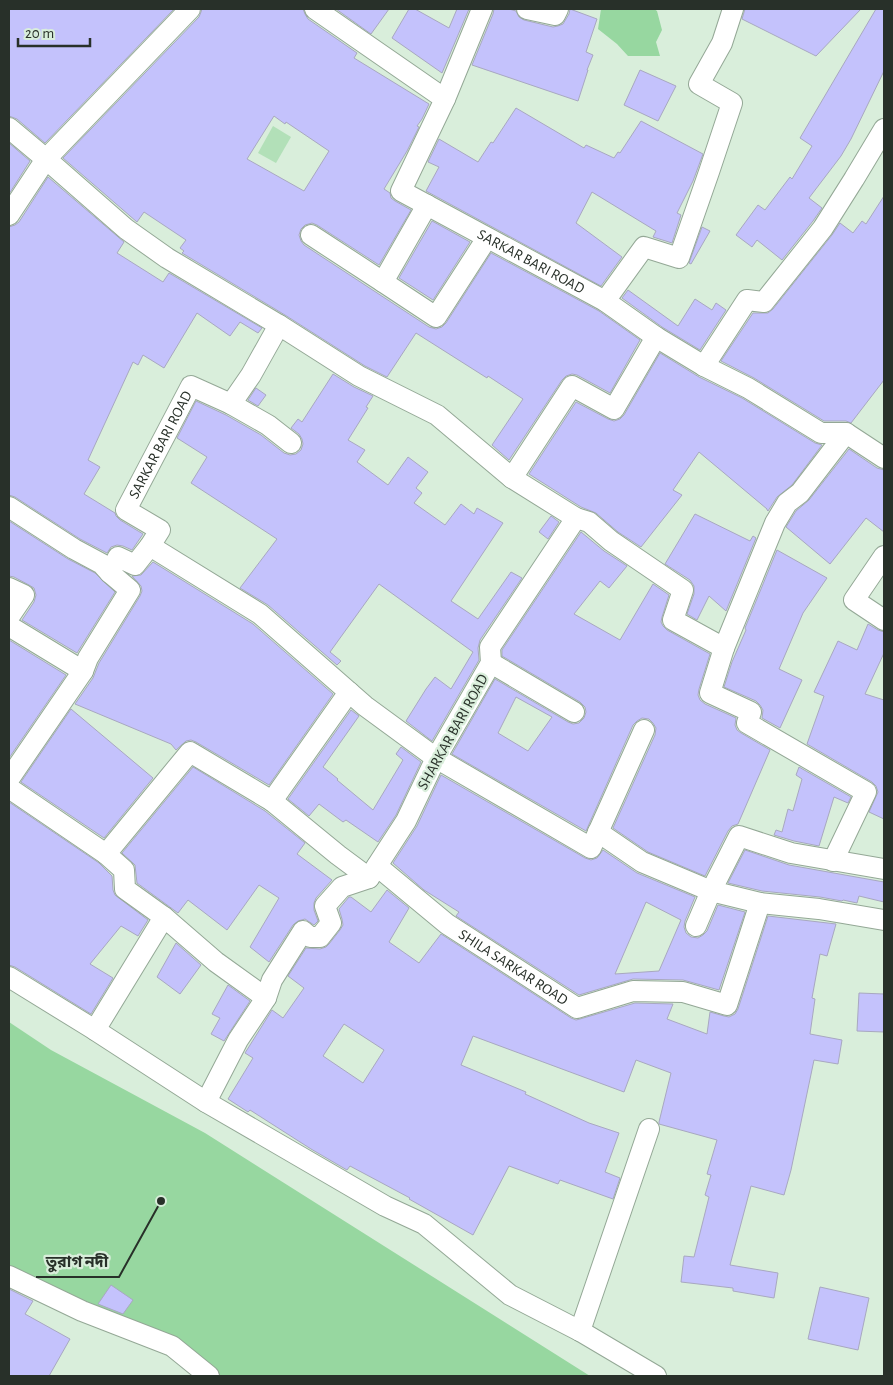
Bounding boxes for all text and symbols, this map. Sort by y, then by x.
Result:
scale bar [18,15,90,47]
text: 20 m [25,26,54,41]
street label: SARKAR BARI ROAD [475,226,587,296]
street label: SARKAR BARI ROAD [126,388,195,501]
street label: SHARKAR BARI ROAD [415,672,491,792]
street label: SHILA SARKAR ROAD [456,926,571,1008]
callout: তুরাগ নদী [36,1246,119,1277]
text: তুরাগ নদী [45,1253,109,1273]

